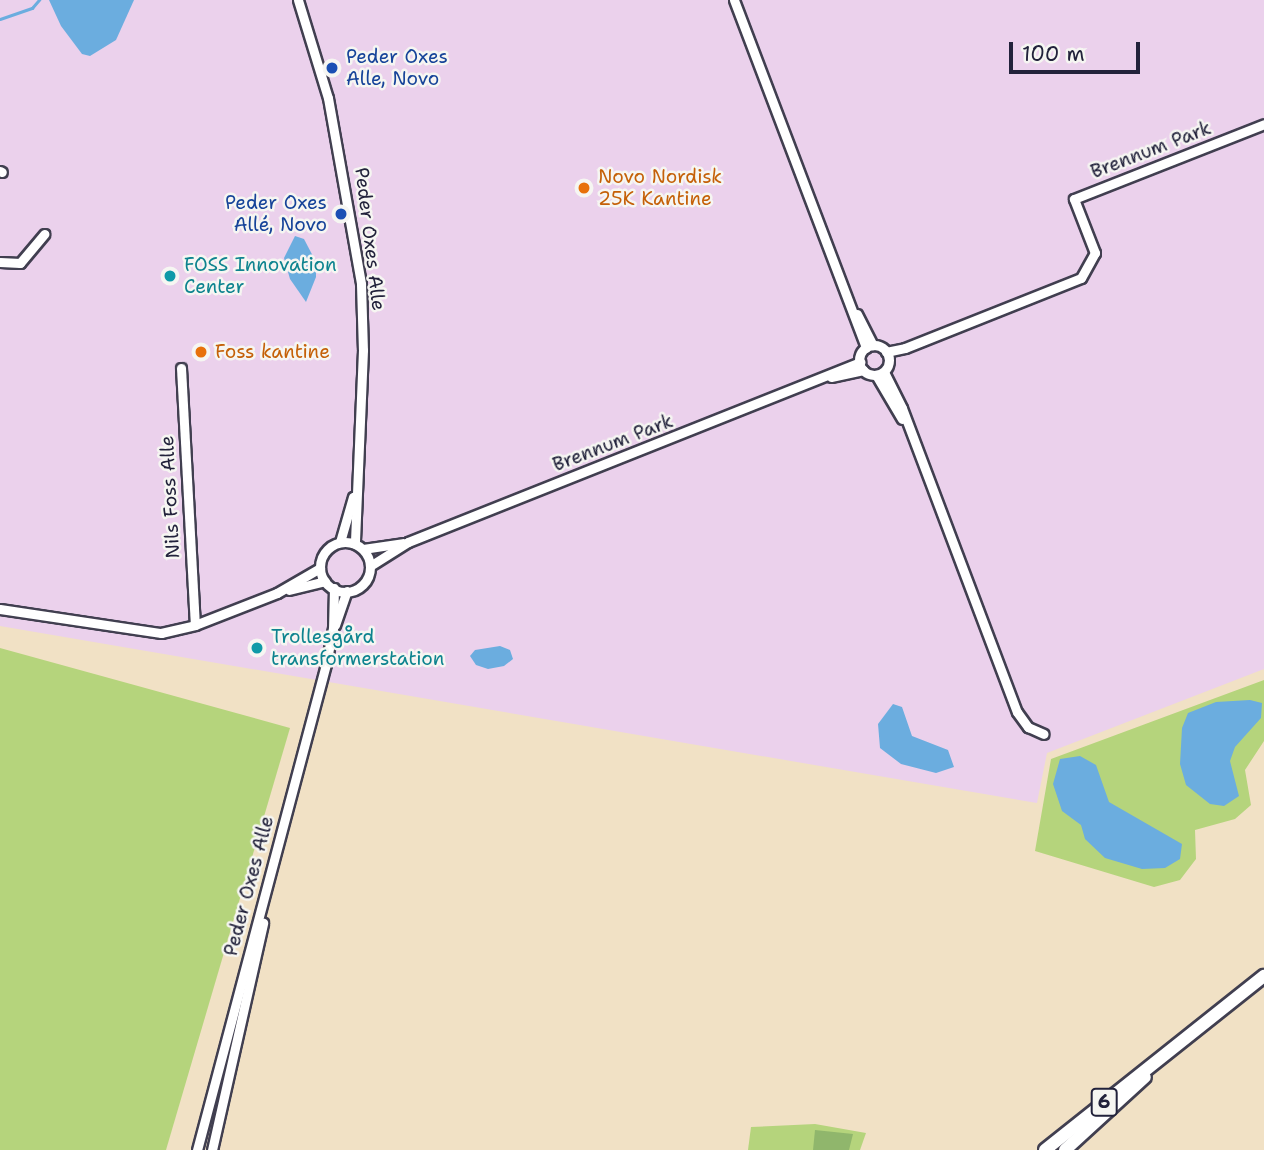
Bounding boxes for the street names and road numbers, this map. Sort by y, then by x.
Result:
street label: Brennum Park [1088,117,1214,183]
street label: Peder Oxes Alle [350,166,390,312]
street label: Brennum Park [550,410,676,476]
street label: Nils Foss Alle [155,435,185,559]
street label: Peder Oxes Alle [219,813,279,959]
road number: 6 [1090,1087,1118,1116]

